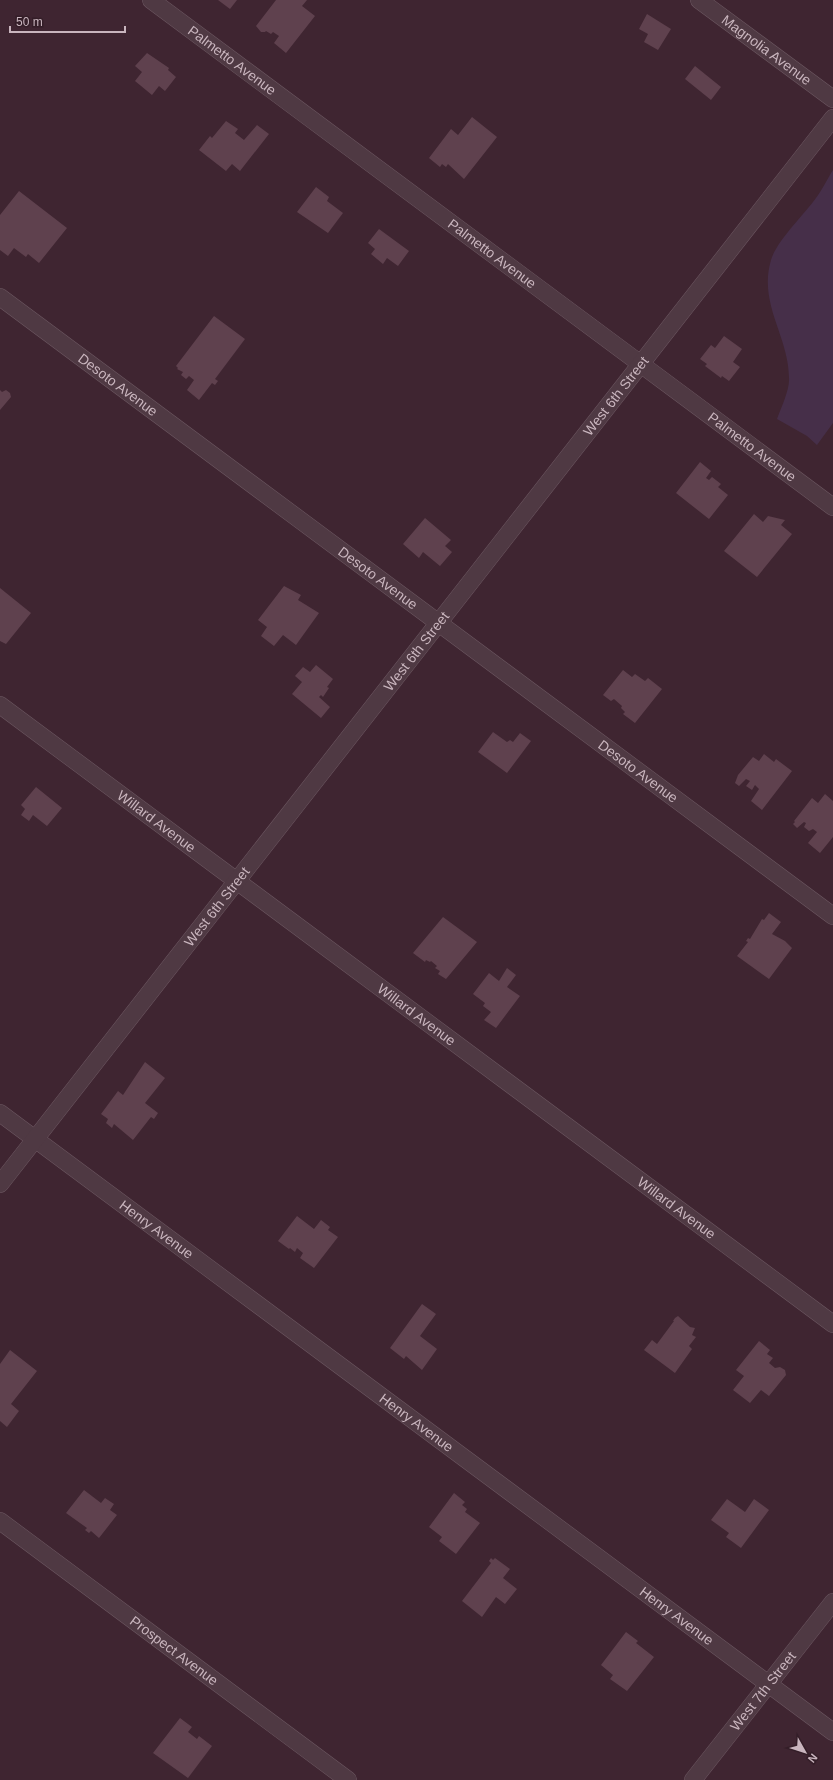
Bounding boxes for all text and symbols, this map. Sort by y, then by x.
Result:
scale bar [10,8,125,34]
street label: Magnolia Avenue [719,12,815,88]
text: 50 m [16,15,43,29]
street label: Palmetto Avenue [185,22,279,98]
street label: Palmetto Avenue [445,216,539,292]
street label: Desoto Avenue [75,350,161,419]
street label: West 6th Street [580,353,652,439]
street label: Palmetto Avenue [705,409,799,485]
street label: Desoto Avenue [335,543,421,613]
street label: West 6th Street [380,608,452,694]
street label: Desoto Avenue [595,736,681,806]
street label: Willard Avenue [114,787,199,856]
street label: West 6th Street [181,864,253,950]
street label: Willard Avenue [374,980,459,1049]
street label: Willard Avenue [634,1174,719,1242]
street label: Henry Avenue [117,1197,197,1262]
street label: Henry Avenue [377,1390,457,1455]
street label: Henry Avenue [637,1583,717,1649]
street label: Prospect Avenue [127,1613,221,1689]
street label: West 7th Street [727,1648,799,1734]
north arrow [785,1732,825,1772]
text: N [806,1751,820,1765]

